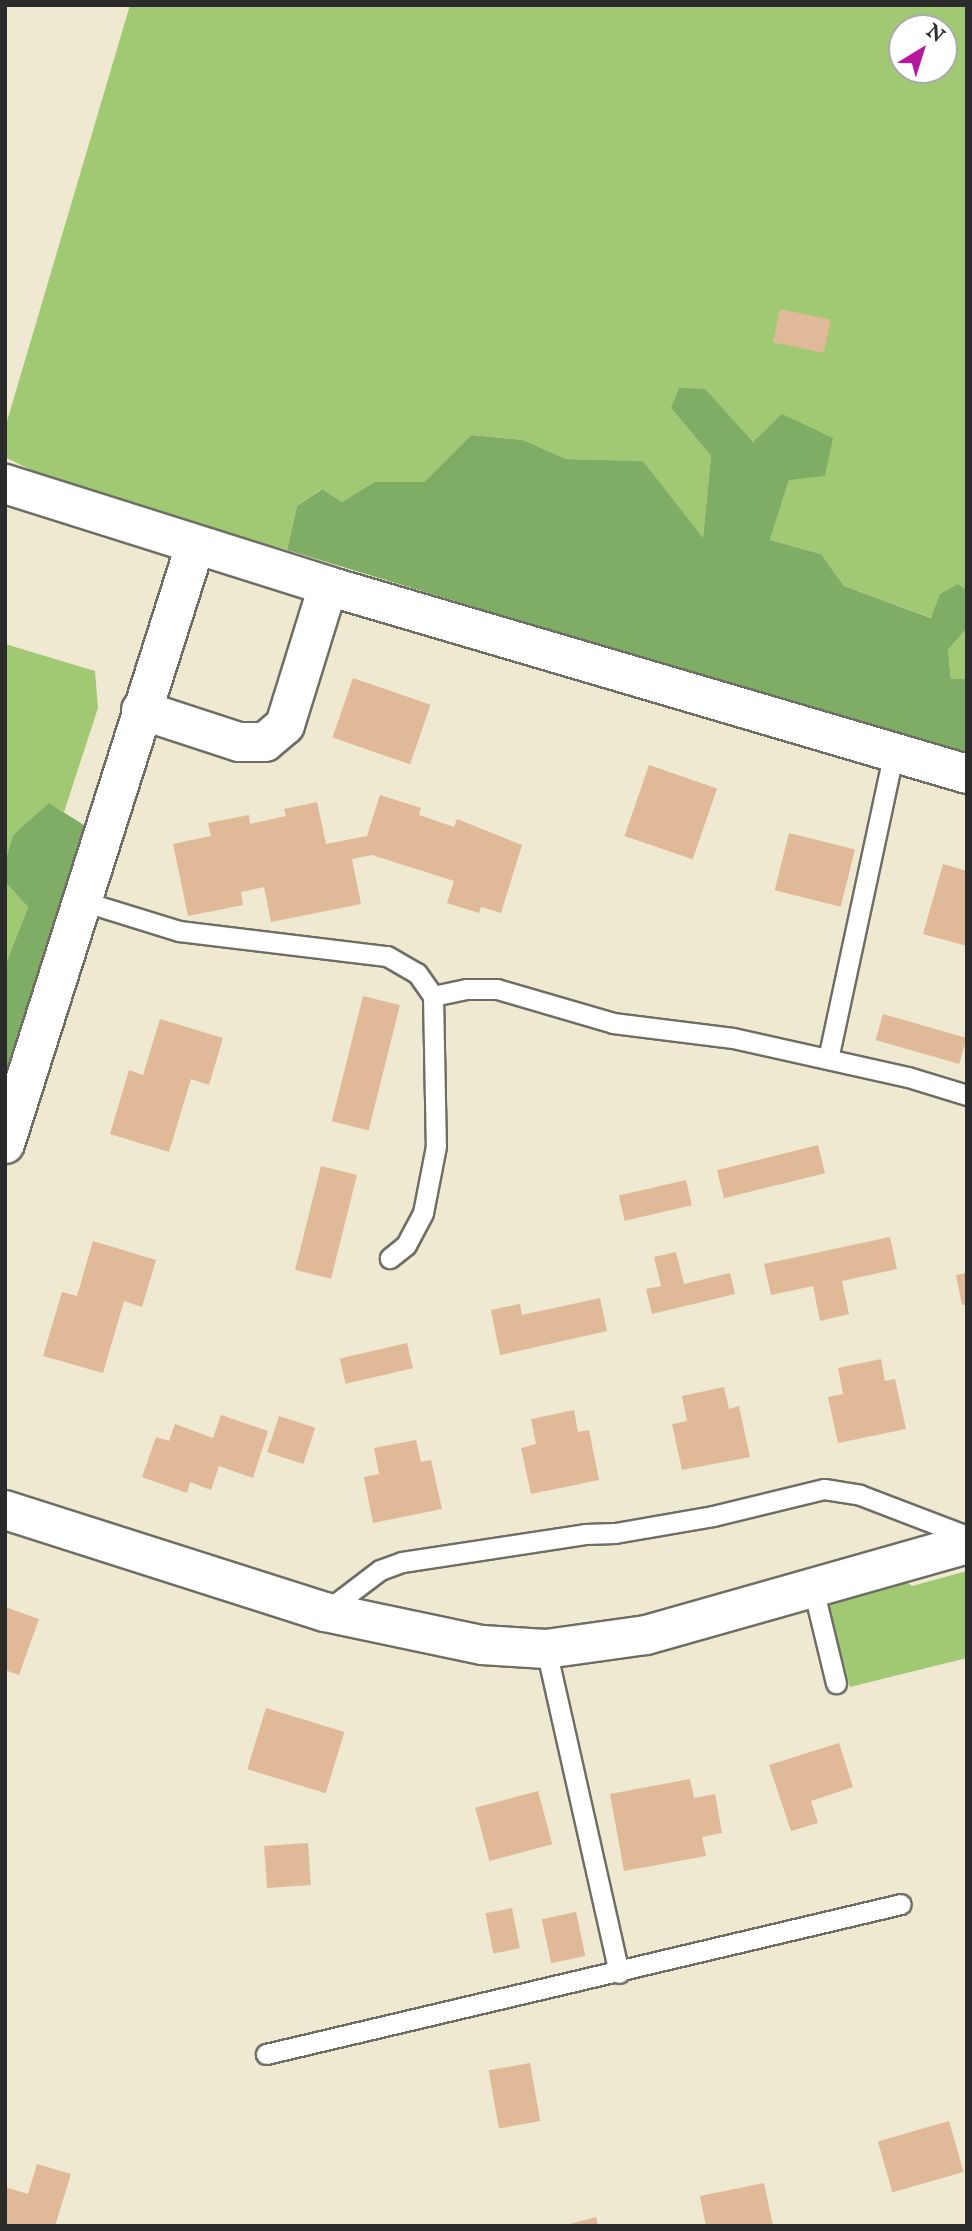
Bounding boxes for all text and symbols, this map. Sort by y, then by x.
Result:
north arrow [888,14,958,84]
text: N [921,20,949,49]

